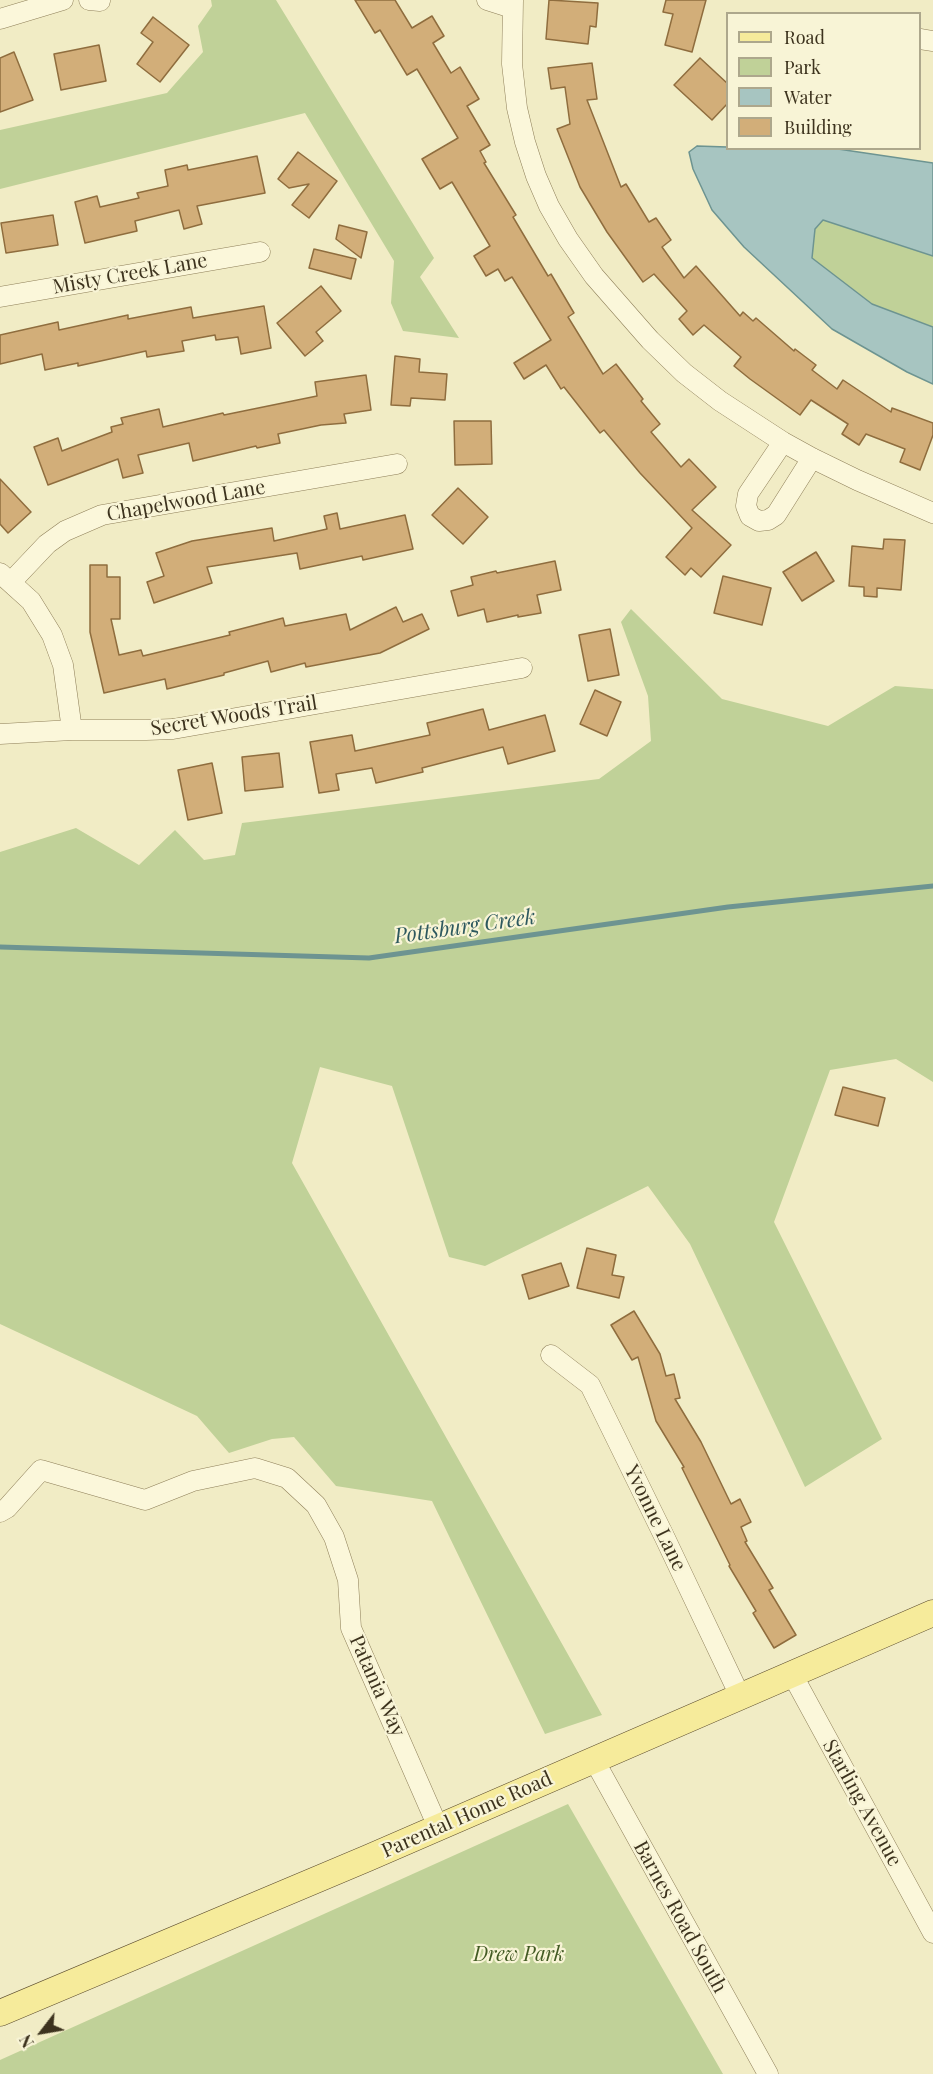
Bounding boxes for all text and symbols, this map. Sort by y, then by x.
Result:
legend [726,12,921,150]
text: Road [784,25,825,49]
text: Park [784,55,821,79]
text: Water [784,85,832,109]
text: Building [784,115,852,139]
street label: Misty Creek Lane [51,249,209,299]
street label: Chapelwood Lane [105,475,267,527]
street label: Secret Woods Trail [149,691,319,741]
water label: Pottsburg Creek [393,905,537,949]
street label: Yvonne Lane [619,1461,691,1575]
street label: Patania Way [344,1632,410,1740]
street label: Starling Avenue [817,1735,907,1871]
street label: Parental Home Road [378,1767,556,1863]
street label: Barnes Road South [628,1837,732,1997]
park label: Drew Park [474,1943,564,1967]
north arrow [12,2002,72,2062]
text: N [14,2031,38,2052]

